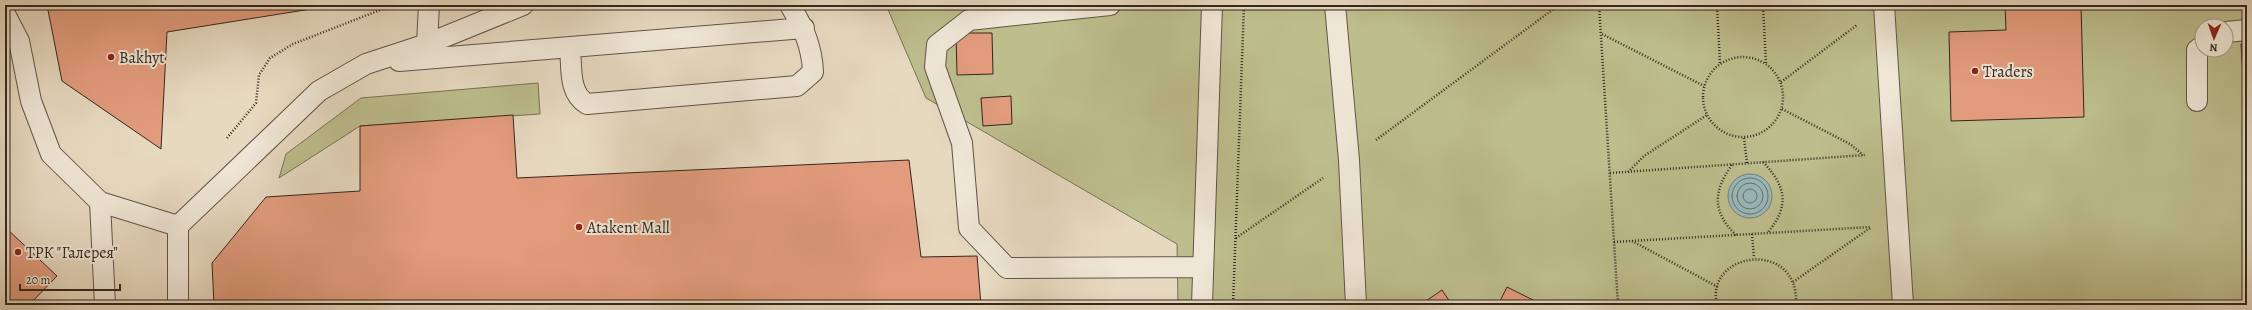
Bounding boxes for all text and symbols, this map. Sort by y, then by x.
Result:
north arrow [2194,18,2234,58]
text: N [2209,40,2218,55]
place label: Bakhyt [119,47,165,69]
marker: Bakhyt [106,52,116,62]
place label: Traders [1983,61,2033,83]
marker: Traders [1970,66,1980,76]
place label: Atakent Mall [586,217,670,239]
marker: Atakent Mall [574,222,584,232]
place label: ТРК "Галерея" [26,242,118,264]
marker: ТРК "Галерея" [13,247,23,257]
scale bar [20,266,120,292]
text: 20 m [26,272,50,288]

